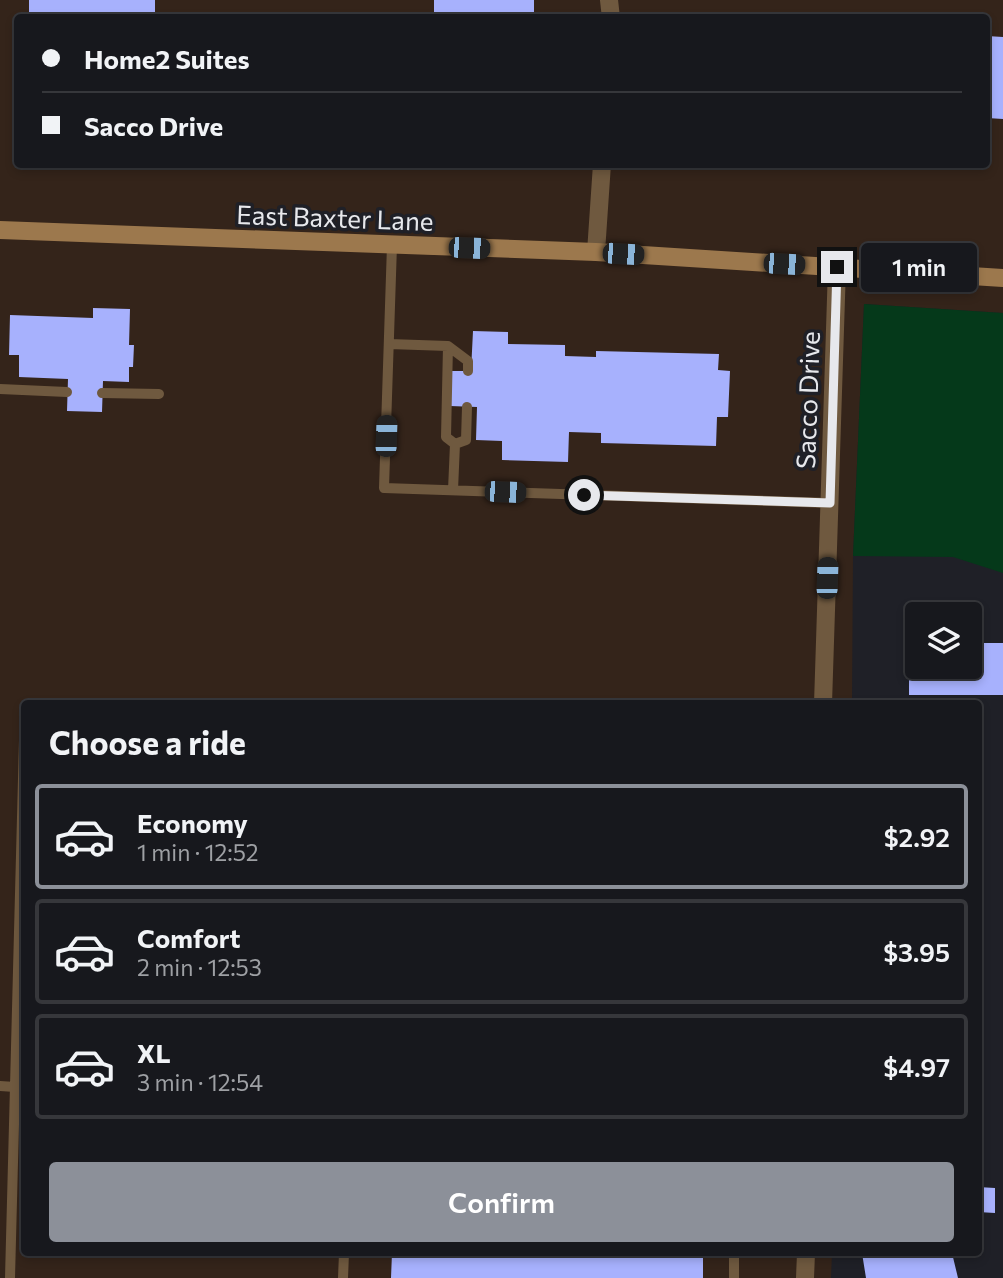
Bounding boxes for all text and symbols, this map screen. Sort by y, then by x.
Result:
text: Home2 Suites [84,43,250,74]
text: Sacco Drive [84,110,223,141]
street label: East Baxter Lane [236,198,434,236]
car [448,237,491,259]
car [602,242,645,266]
callout: 1 min [862,243,977,292]
route end [821,251,853,283]
car [763,252,806,276]
text: 1 min [892,253,946,281]
street label: Sacco Drive [789,331,825,469]
car [375,415,398,457]
route start [568,479,600,511]
car [484,481,527,503]
car [816,557,839,599]
map controls [905,602,982,679]
button: layers [905,602,982,679]
text: Choose a ride [49,722,246,762]
icon: car [53,805,116,868]
text: Economy [137,807,248,838]
text: $2.92 [884,821,950,852]
text: 1 min · 12:52 [137,838,259,866]
icon: car [53,920,116,983]
text: Comfort [137,922,240,953]
text: $3.95 [883,936,950,967]
text: 2 min · 12:53 [137,953,262,981]
icon: car [53,1035,116,1098]
text: XL [137,1037,171,1068]
text: $4.97 [883,1051,950,1082]
text: 3 min · 12:54 [137,1068,263,1096]
button: Confirm [49,1162,954,1242]

